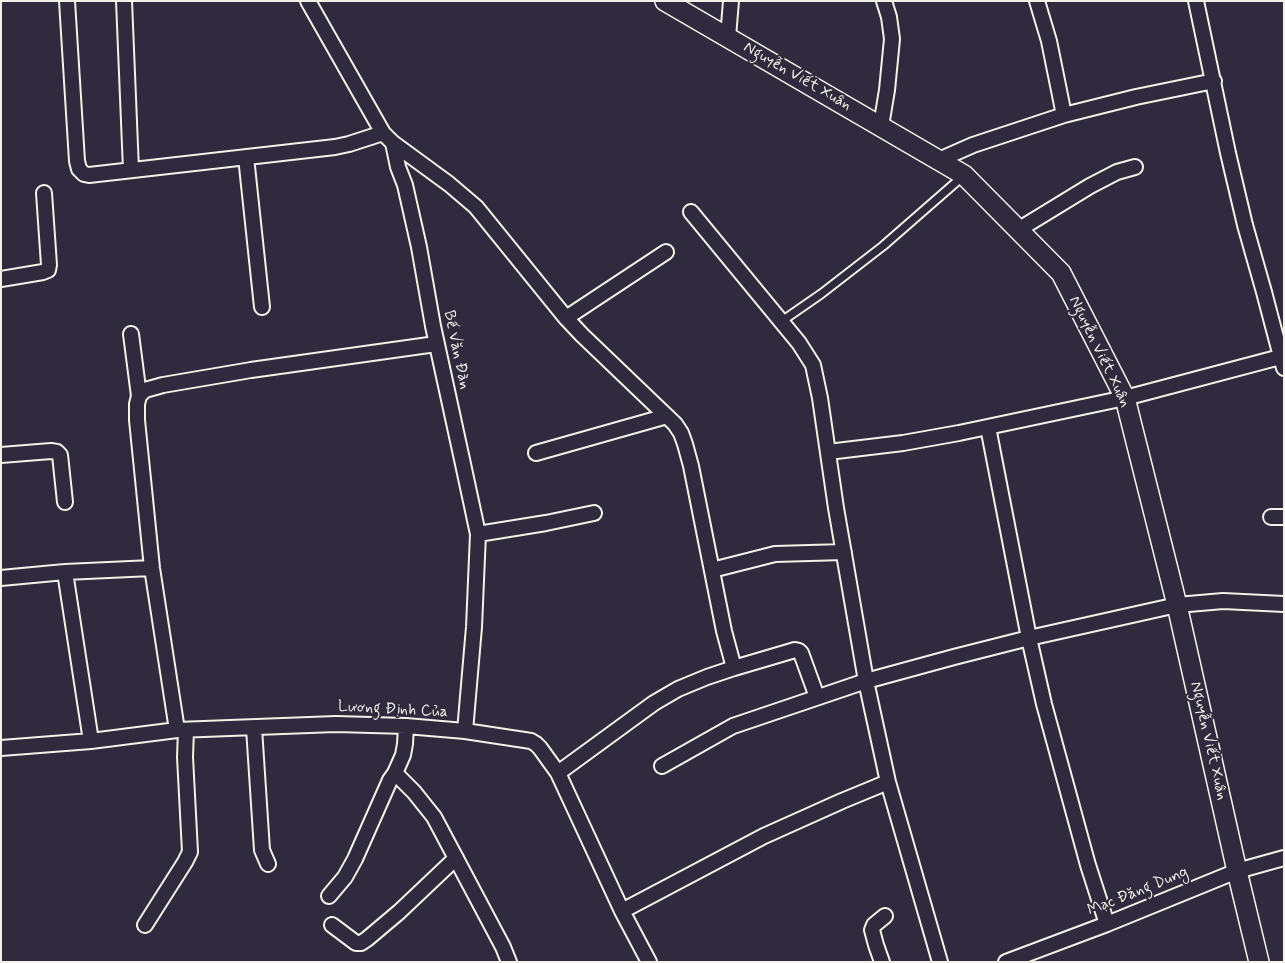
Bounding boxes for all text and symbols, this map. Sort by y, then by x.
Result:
street label: Nguyễn Viết Xuân [740,38,854,116]
street label: Nguyễn Viết Xuân [1064,293,1134,411]
street label: Bế Văn Đàn [438,309,474,391]
street label: Nguyễn Viết Xuân [1185,680,1231,802]
street label: Lương Định Của [337,698,449,722]
street label: Mạc Đăng Dung [1085,863,1191,921]

